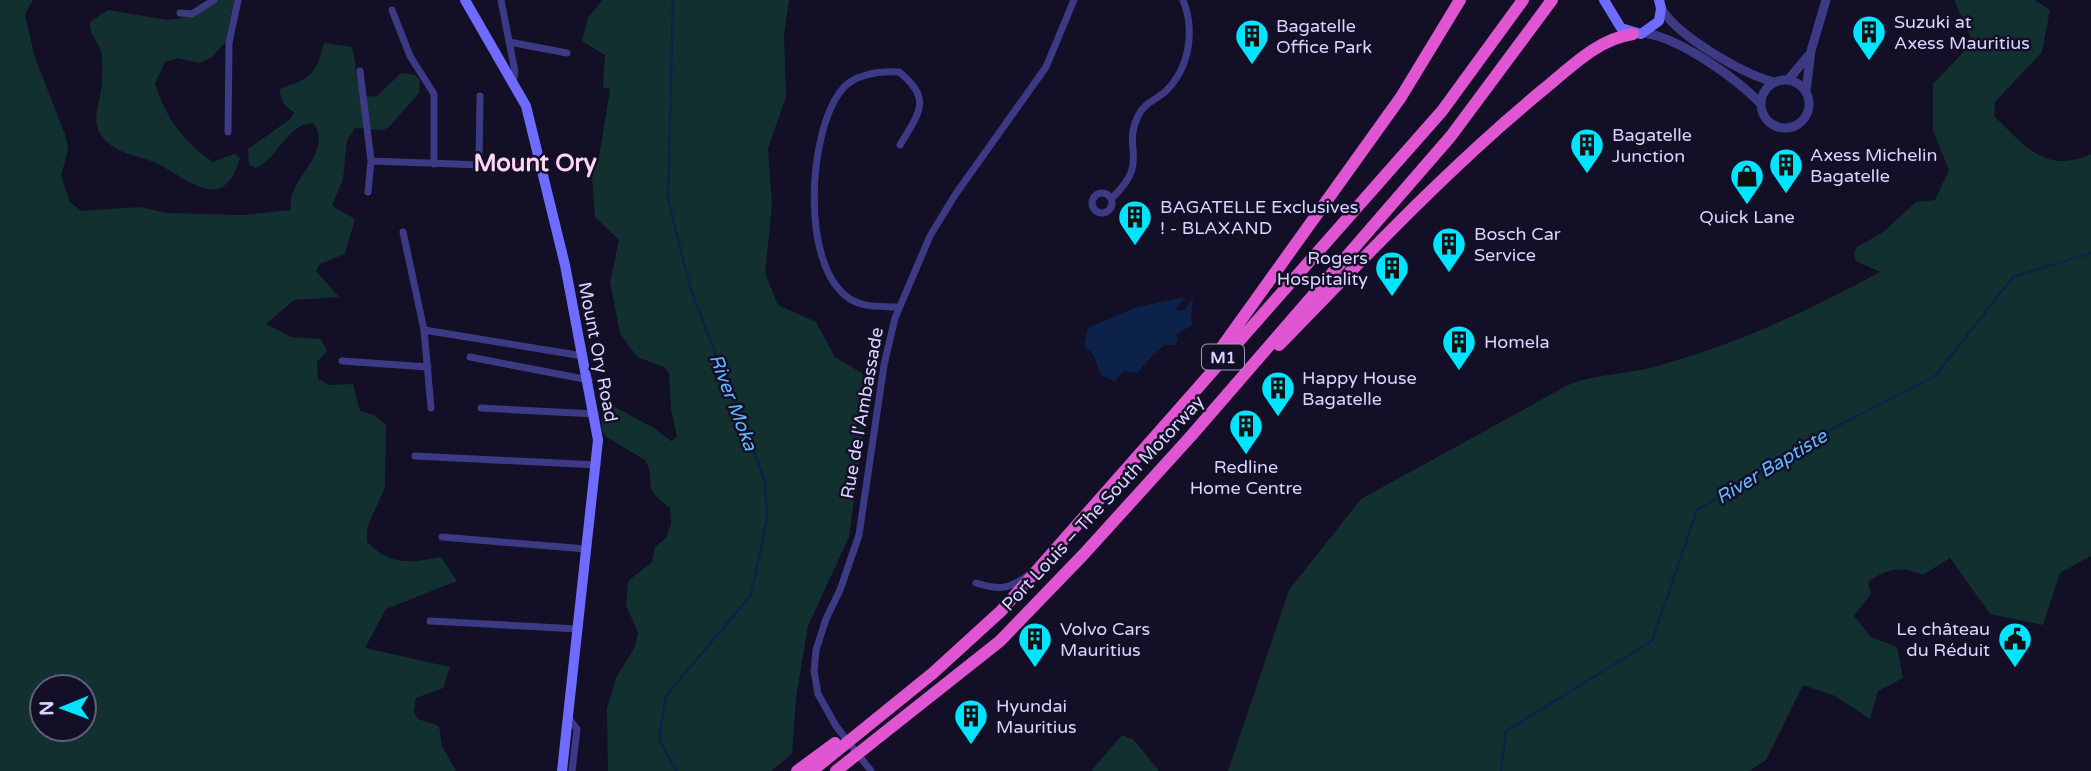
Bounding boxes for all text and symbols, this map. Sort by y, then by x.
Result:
place label: Suzuki at Axess Mauritius [1894,11,2030,54]
building icon: Suzuki at Axess Mauritius [1850,13,1888,62]
place label: Bagatelle Office Park [1276,15,1372,58]
building icon: Bagatelle Office Park [1233,17,1271,66]
place label: Bagatelle Junction [1612,124,1692,167]
building icon: Bagatelle Junction [1568,126,1606,175]
place label: Axess Michelin Bagatelle [1810,144,1937,187]
building icon: Axess Michelin Bagatelle [1767,146,1805,195]
district label: Mount Ory [473,149,597,178]
shop icon: Quick Lane [1728,157,1766,206]
place label: BAGATELLE Exclusives ! - BLAXAND [1160,196,1358,239]
building icon: BAGATELLE Exclusives ! - BLAXAND [1116,198,1154,247]
place label: Quick Lane [1699,206,1795,228]
place label: Bosch Car Service [1474,223,1561,266]
building icon: Bosch Car Service [1430,225,1468,274]
place label: Rogers Hospitality [1277,247,1368,290]
building icon: Rogers Hospitality [1373,249,1411,298]
street label: Mount Ory Road [574,280,622,424]
building icon: Homela [1440,323,1478,372]
street label: Rue de l'Ambassade [836,326,888,500]
place label: Homela [1484,331,1550,353]
road number: M1 [1202,344,1244,370]
water label: River Moka [705,351,762,455]
place label: Happy House Bagatelle [1302,367,1417,410]
building icon: Happy House Bagatelle [1259,369,1297,418]
street label: Port Louis – The South Motorway [997,390,1209,615]
building icon: Redline Home Centre [1227,407,1265,456]
water label: River Baptiste [1712,424,1832,509]
place label: Redline Home Centre [1190,456,1302,499]
place label: Volvo Cars Mauritius [1060,618,1150,661]
place label: Le château du Réduit [1896,618,1990,661]
building icon: Volvo Cars Mauritius [1016,620,1054,669]
public building icon: Le château du Réduit [1996,620,2034,669]
north arrow [28,673,98,743]
place label: Hyundai Mauritius [996,695,1077,738]
building icon: Hyundai Mauritius [952,697,990,746]
text: N [36,700,58,716]

